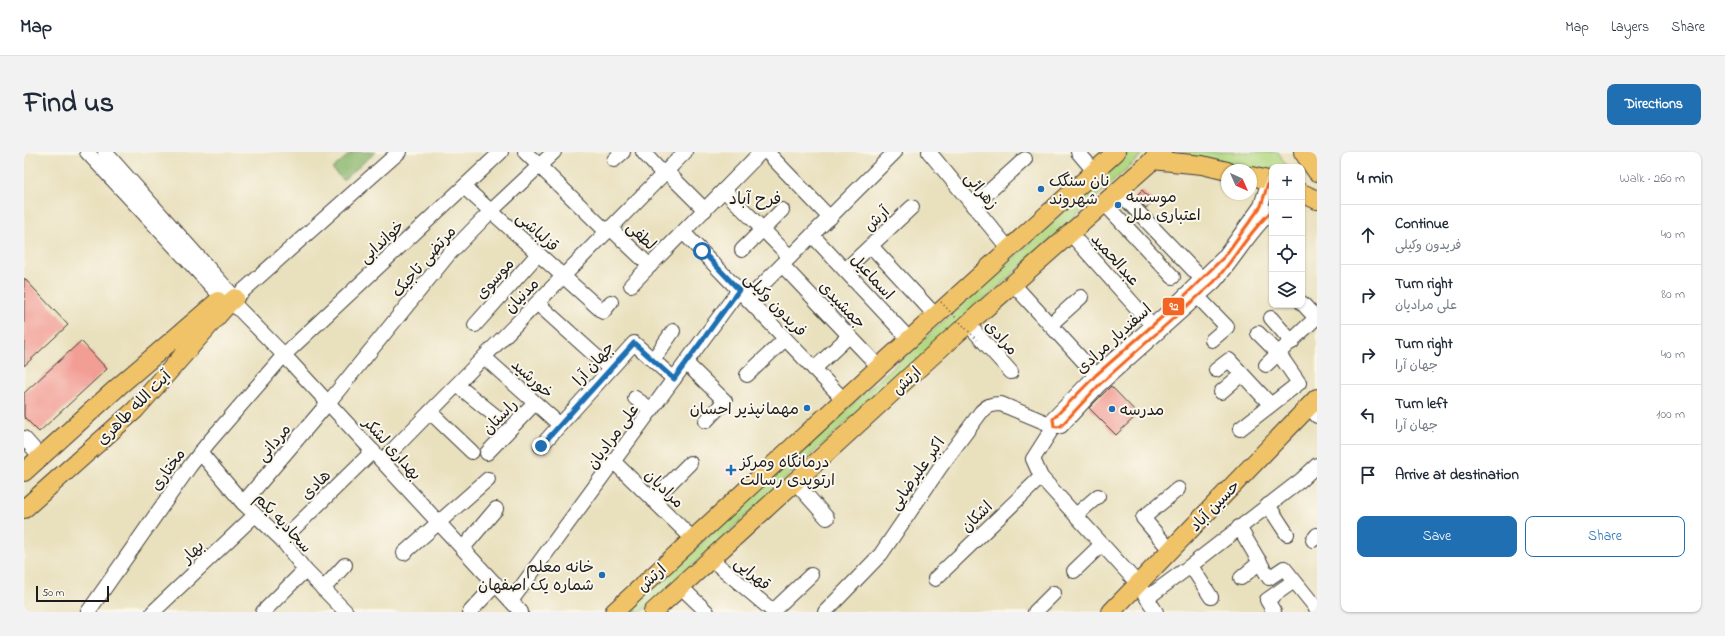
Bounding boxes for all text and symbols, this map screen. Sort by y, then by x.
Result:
text: Map [20,14,52,41]
text: Map [1565,17,1589,38]
text: Layers [1611,17,1649,38]
text: Share [1671,17,1705,38]
text: Find us [24,84,114,125]
button: Directions [1607,84,1701,125]
north arrow [1221,164,1257,200]
map controls [1269,164,1305,308]
button: + [1269,164,1305,200]
text: 4 min [1357,166,1393,191]
street label: زهرائی [958,167,1003,215]
text: Walk · 260 m [1620,169,1685,188]
place label: نان سنگک شهروند [1049,170,1109,212]
marker: نان سنگک شهروند [1036,184,1046,194]
place label: موسسه اعتباری ملل [1126,186,1201,228]
district label: فرح آباد [729,187,781,212]
street label: آرش [859,200,897,238]
marker: موسسه اعتباری ملل [1113,200,1123,210]
button: − [1269,200,1305,236]
street label: قزلباشی [510,207,563,258]
text: Continue [1395,213,1449,235]
street label: خواندابی [354,215,411,270]
street label: لطفی [620,216,661,257]
street label: مرتضی تاجیک [386,221,463,304]
icon: ahead [1357,224,1379,246]
text: 40 m [1661,225,1685,244]
street label: عبدالحمید [1084,229,1145,292]
button: locate [1269,236,1305,272]
text: فریدون وکیلی [1395,236,1461,255]
route start [693,242,711,260]
street label: اسماعیل [844,249,899,306]
street label: موسوی [470,253,521,305]
street label: فریدون وکیلی [738,268,812,343]
button: layers [1269,272,1305,308]
street label: مدنیان [499,273,545,320]
text: Turn right [1395,273,1453,295]
street label: جمشیدی [812,276,871,335]
icon: right [1357,284,1379,306]
text: 80 m [1661,285,1685,304]
text: علی مرادیان [1395,296,1457,315]
line badge: 92 [1162,297,1185,316]
street label: اسفندیار مرادی [1071,299,1158,380]
text: 92 [1169,299,1179,315]
street label: مرادی [978,315,1023,361]
text: Turn right [1395,333,1453,355]
street label: جهان آرا [568,337,621,392]
icon: right [1357,344,1379,366]
text: 40 m [1661,345,1685,364]
street label: خورشید [505,354,558,405]
text: جهان آرا [1395,356,1438,375]
street label: ارتش [887,362,928,401]
street label: آیت الله طاهری [91,365,178,451]
text: Turn left [1395,393,1448,415]
street label: راستان [477,394,524,441]
place label: مهمانپذیر احسان [690,398,799,422]
street label: علی مرادیان [582,399,646,475]
place label: مدرسه [1120,399,1164,423]
marker: مهمانپذیر احسان [802,403,812,413]
marker: مدرسه [1107,404,1117,414]
icon: left [1357,404,1379,426]
text: 100 m [1656,405,1685,424]
street label: بهداری لشکر [355,411,427,486]
text: جهان آرا [1395,416,1438,435]
street label: مردانی [251,419,298,468]
street label: اکبر علیرضایی [884,433,952,516]
route end [532,437,550,455]
street label: مختاری [145,444,192,496]
place label: درمانگاه ومرکز ارتوپدی رسالت [738,451,835,493]
street label: مرادیان [638,464,689,515]
marker: درمانگاه ومرکز ارتوپدی رسالت [725,464,737,476]
icon: arrive [1357,464,1379,486]
text: Arrive at destination [1395,464,1519,486]
street label: هادی [296,465,337,506]
street label: حسین آباد [1184,475,1246,538]
street label: سجادیه یکم [248,488,317,559]
street label: اشکان [956,496,999,539]
button: Save [1357,516,1517,557]
button: Share [1525,516,1685,557]
street label: بهار [175,535,210,571]
street label: قهرایی [728,552,775,597]
place label: خانه معلم شماره یک اصفهان [478,556,594,598]
street label: ارتش [632,559,673,598]
marker: خانه معلم شماره یک اصفهان [597,570,607,580]
scale bar [36,584,109,603]
text: 50 m [42,585,64,601]

